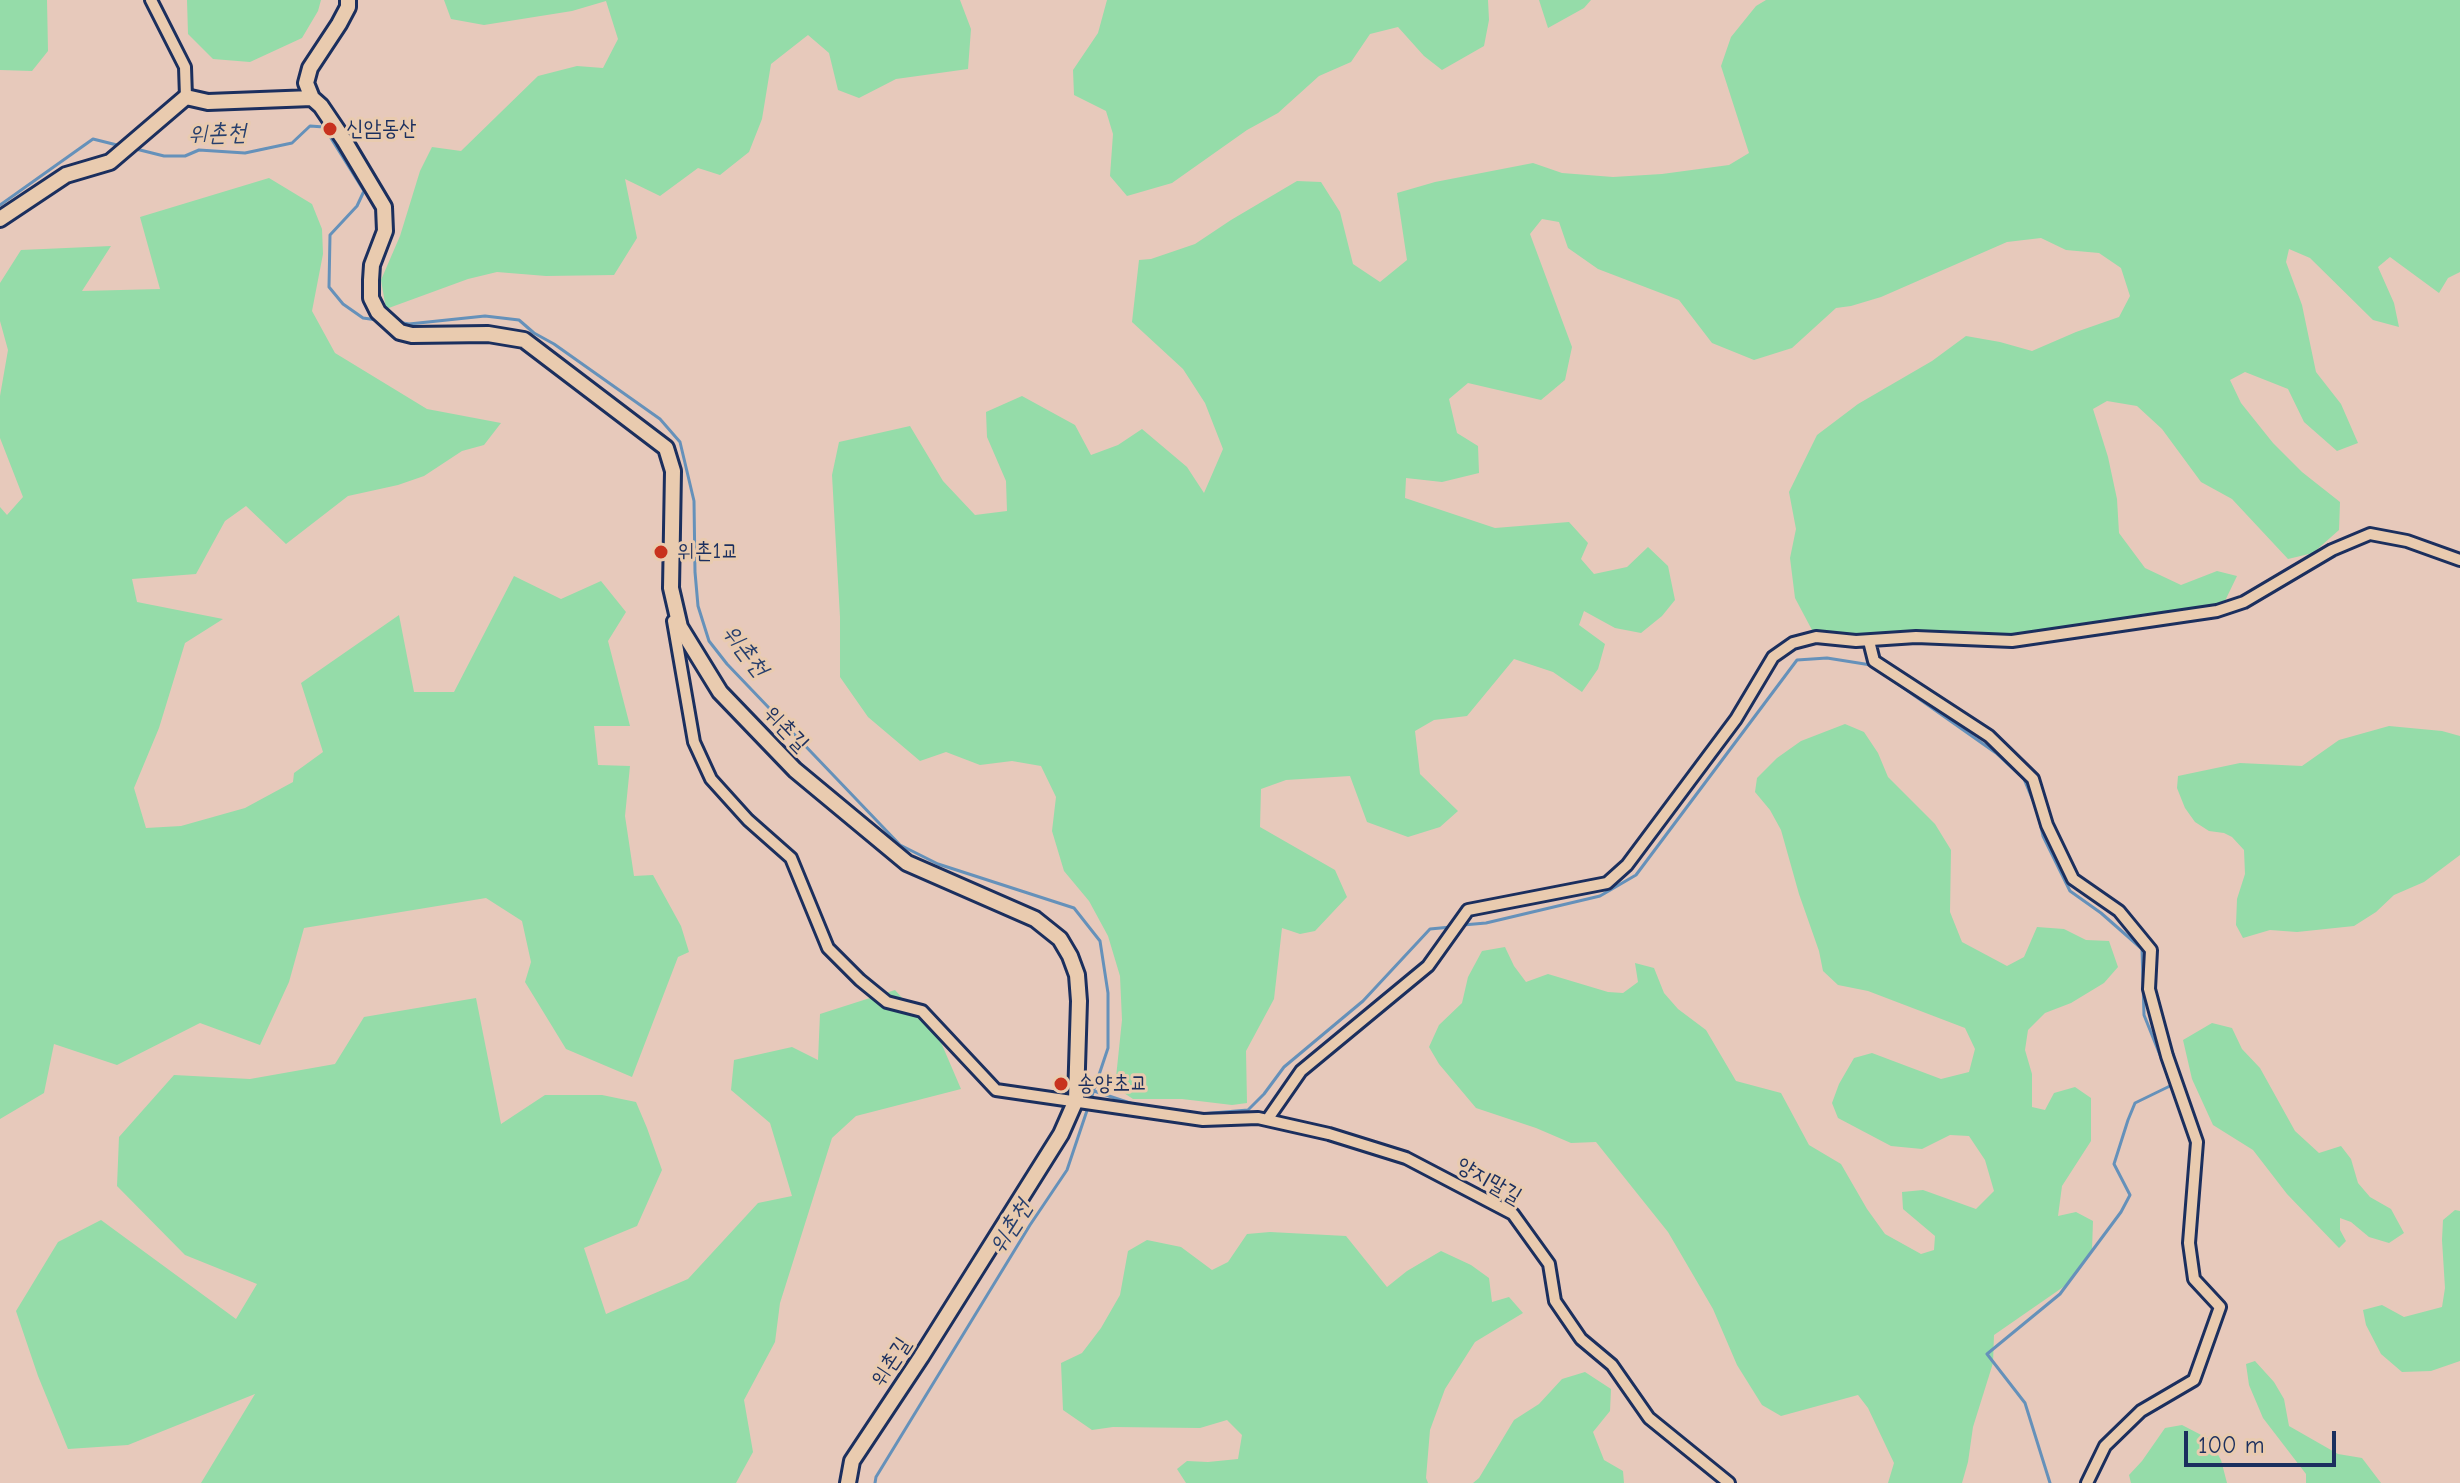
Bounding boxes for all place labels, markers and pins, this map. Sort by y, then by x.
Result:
place label: 신암동산 [346,116,417,142]
marker: 신암동산 [321,120,339,138]
place label: 위촌1교 [677,539,739,565]
marker: 위촌1교 [652,543,670,561]
place label: 송양초교 [1077,1071,1148,1097]
marker: 송양초교 [1052,1075,1070,1093]

